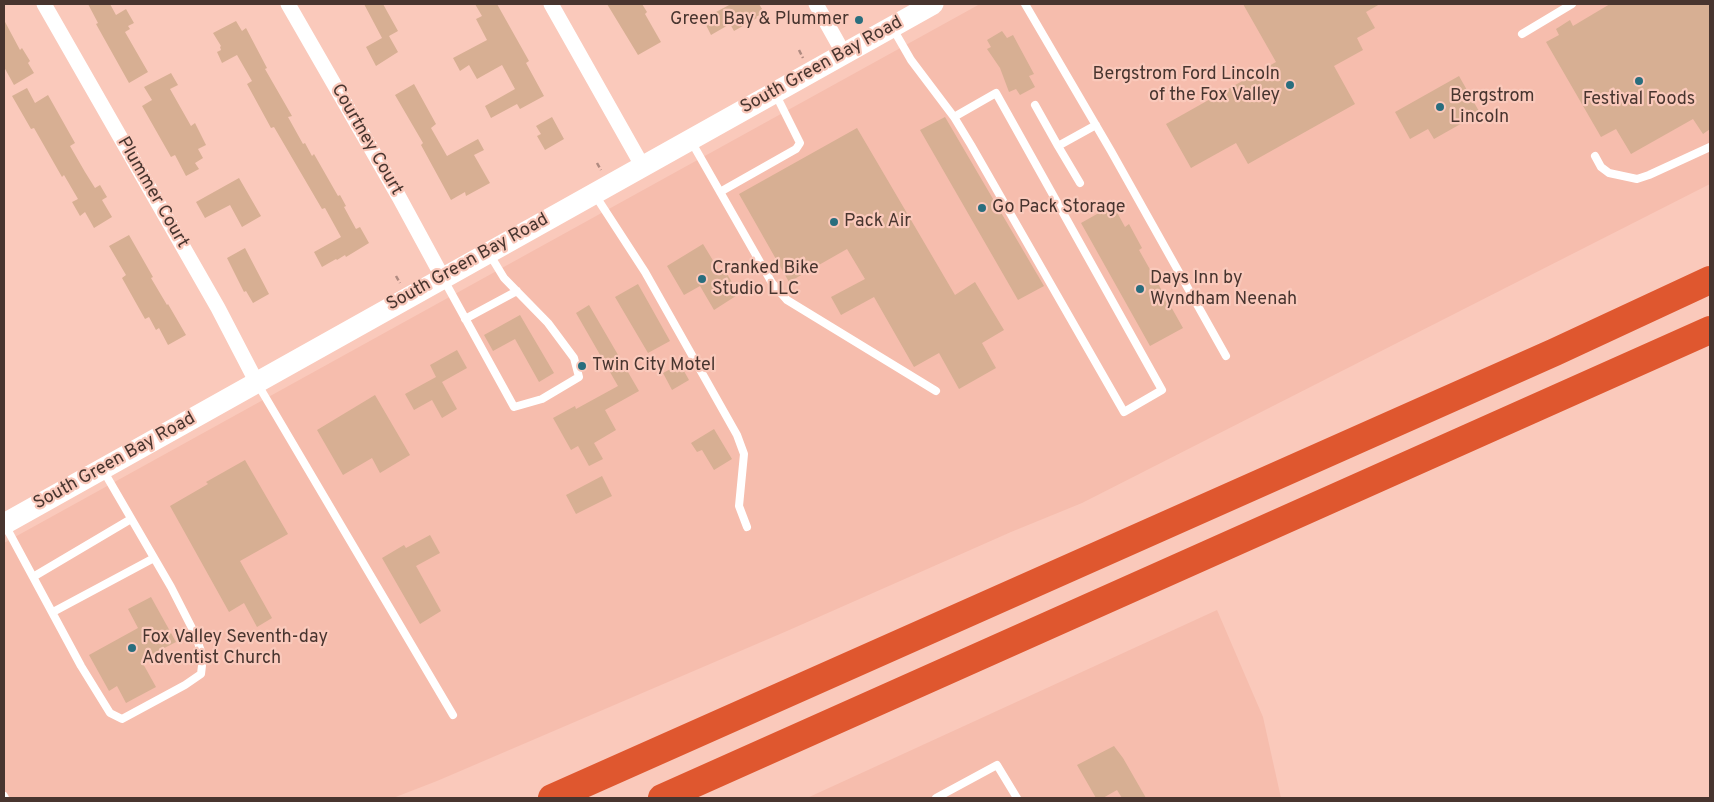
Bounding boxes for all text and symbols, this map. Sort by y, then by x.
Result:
place label: Green Bay & Plummer [670,9,849,31]
street label: South Green Bay Road [737,13,907,119]
marker: Green Bay & Plummer [853,14,865,26]
place label: Bergstrom Ford Lincoln of the Fox Valley [1093,64,1280,106]
marker: Festival Foods [1633,75,1645,87]
marker: Bergstrom Ford Lincoln of the Fox Valley [1284,79,1296,91]
street label: Courtney Court [325,80,407,200]
place label: Bergstrom Lincoln [1450,86,1535,128]
place label: Festival Foods [1583,89,1695,111]
marker: Bergstrom Lincoln [1434,101,1446,113]
street label: Plummer Court [112,134,192,252]
place label: Go Pack Storage [992,197,1125,219]
marker: Go Pack Storage [976,202,988,214]
street label: South Green Bay Road [383,210,553,316]
place label: Pack Air [844,211,911,233]
marker: Pack Air [828,216,840,228]
place label: Cranked Bike Studio LLC [712,258,819,300]
place label: Days Inn by Wyndham Neenah [1150,268,1297,310]
marker: Cranked Bike Studio LLC [696,273,708,285]
marker: Days Inn by Wyndham Neenah [1134,283,1146,295]
place label: Twin City Motel [592,355,715,377]
marker: Twin City Motel [576,360,588,372]
street label: South Green Bay Road [30,409,200,515]
place label: Fox Valley Seventh-day Adventist Church [142,627,328,670]
marker: Fox Valley Seventh-day Adventist Church [126,642,138,654]

